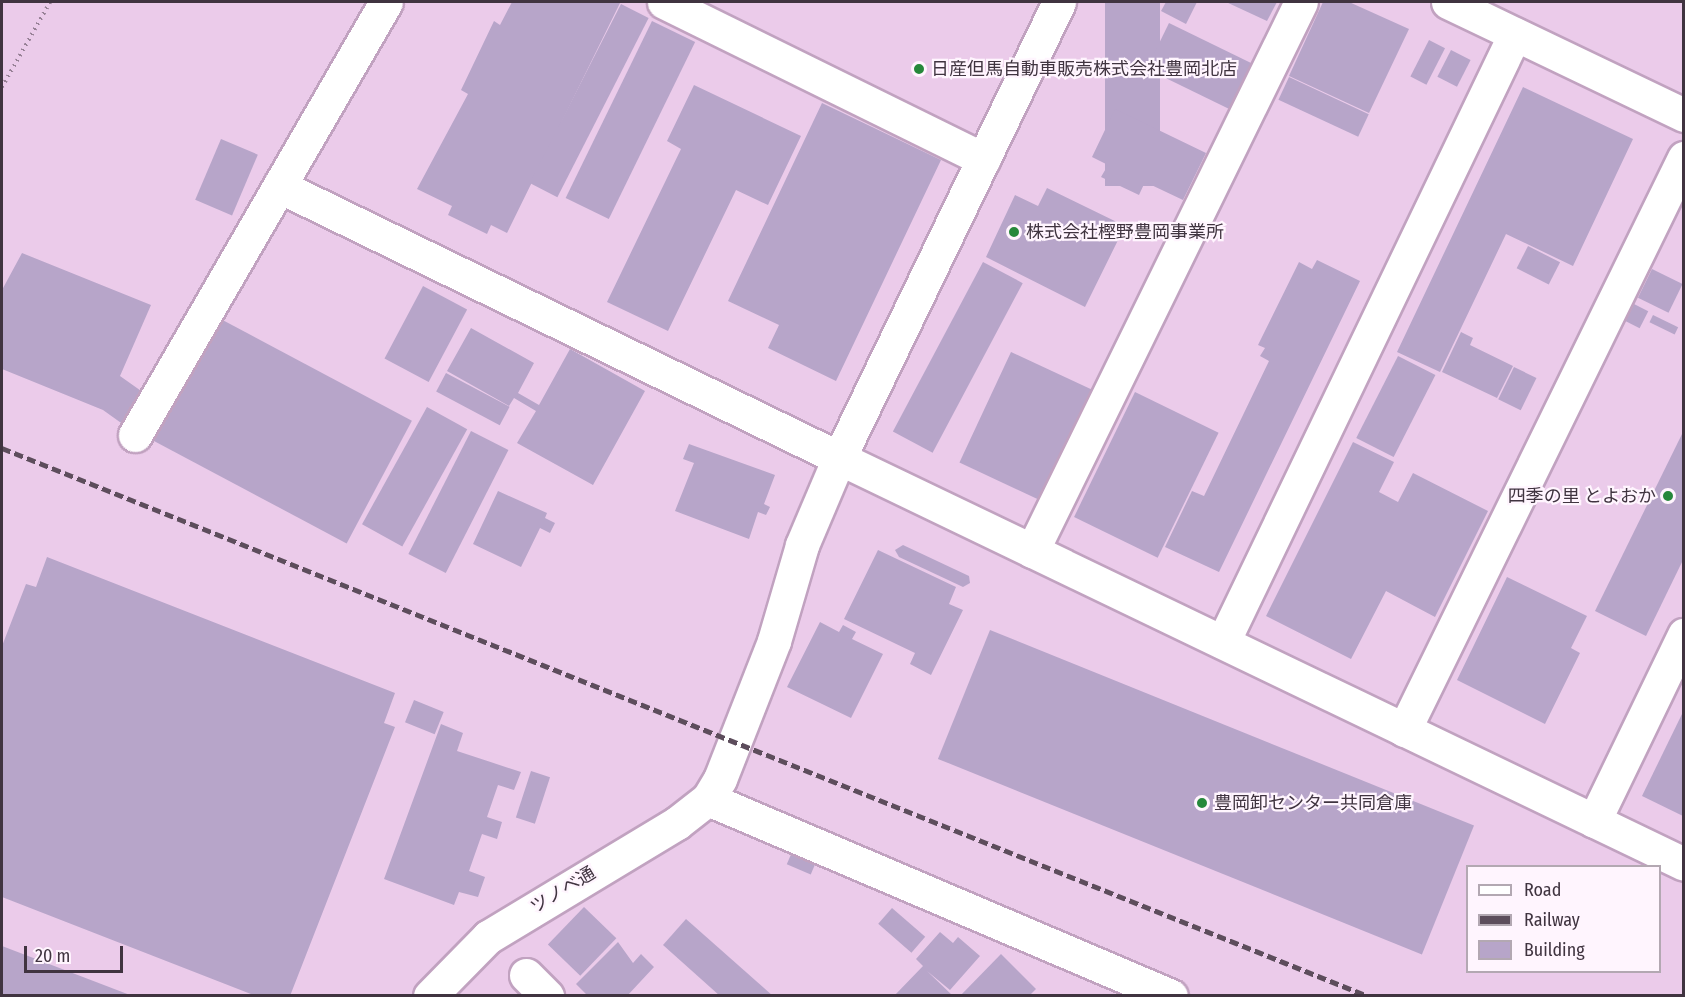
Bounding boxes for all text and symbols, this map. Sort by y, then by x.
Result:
place label: 日産但馬自動車販売株式会社豊岡北店 [931,58,1237,80]
marker: 日産但馬自動車販売株式会社豊岡北店 [912,62,926,76]
place label: 株式会社樫野豊岡事業所 [1026,221,1224,243]
marker: 株式会社樫野豊岡事業所 [1007,225,1021,239]
place label: 四季の里 とよおか [1508,485,1656,507]
marker: 四季の里 とよおか [1661,489,1675,503]
place label: 豊岡卸センター共同倉庫 [1214,792,1412,814]
marker: 豊岡卸センター共同倉庫 [1195,796,1209,810]
street label: ツノベ通 [527,862,599,918]
legend [1466,865,1661,973]
text: Road [1524,879,1561,901]
text: Railway [1524,909,1580,931]
scale bar [27,934,126,972]
text: Building [1524,939,1585,961]
text: 20 m [35,945,70,967]

